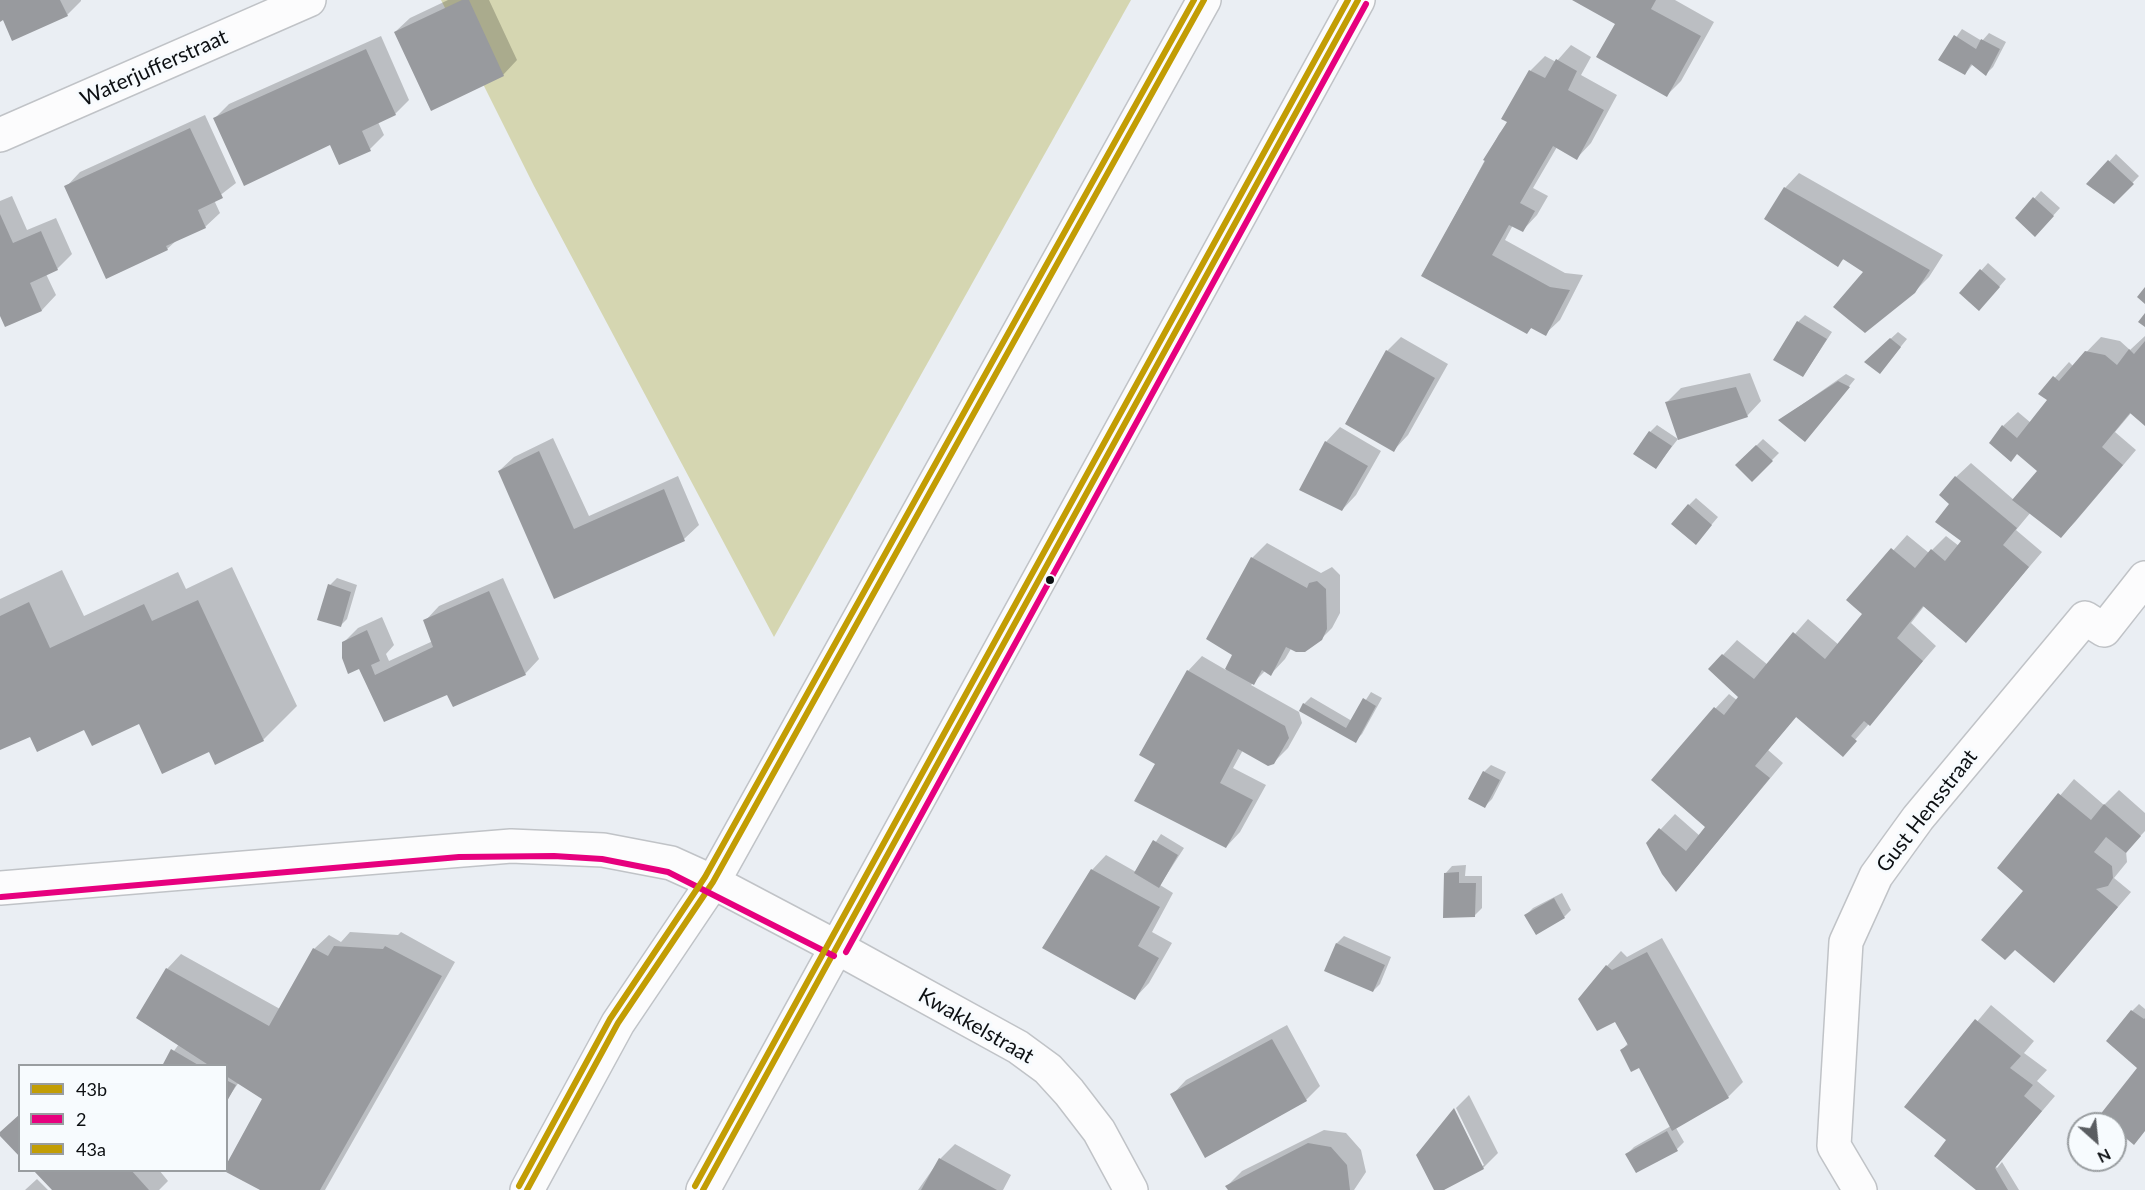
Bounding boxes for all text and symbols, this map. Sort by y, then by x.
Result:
street label: Waterjufferstraat [76,24,232,112]
unlabelled marker [1044,574,1056,586]
street label: Gust Hensstraat [1871,745,1983,877]
street label: Kwakkelstraat [914,983,1038,1069]
legend [18,1064,228,1172]
text: 43b [76,1078,107,1100]
text: 2 [76,1108,86,1130]
north arrow [2067,1112,2127,1172]
text: 43a [76,1138,106,1160]
text: N [2095,1145,2114,1168]

